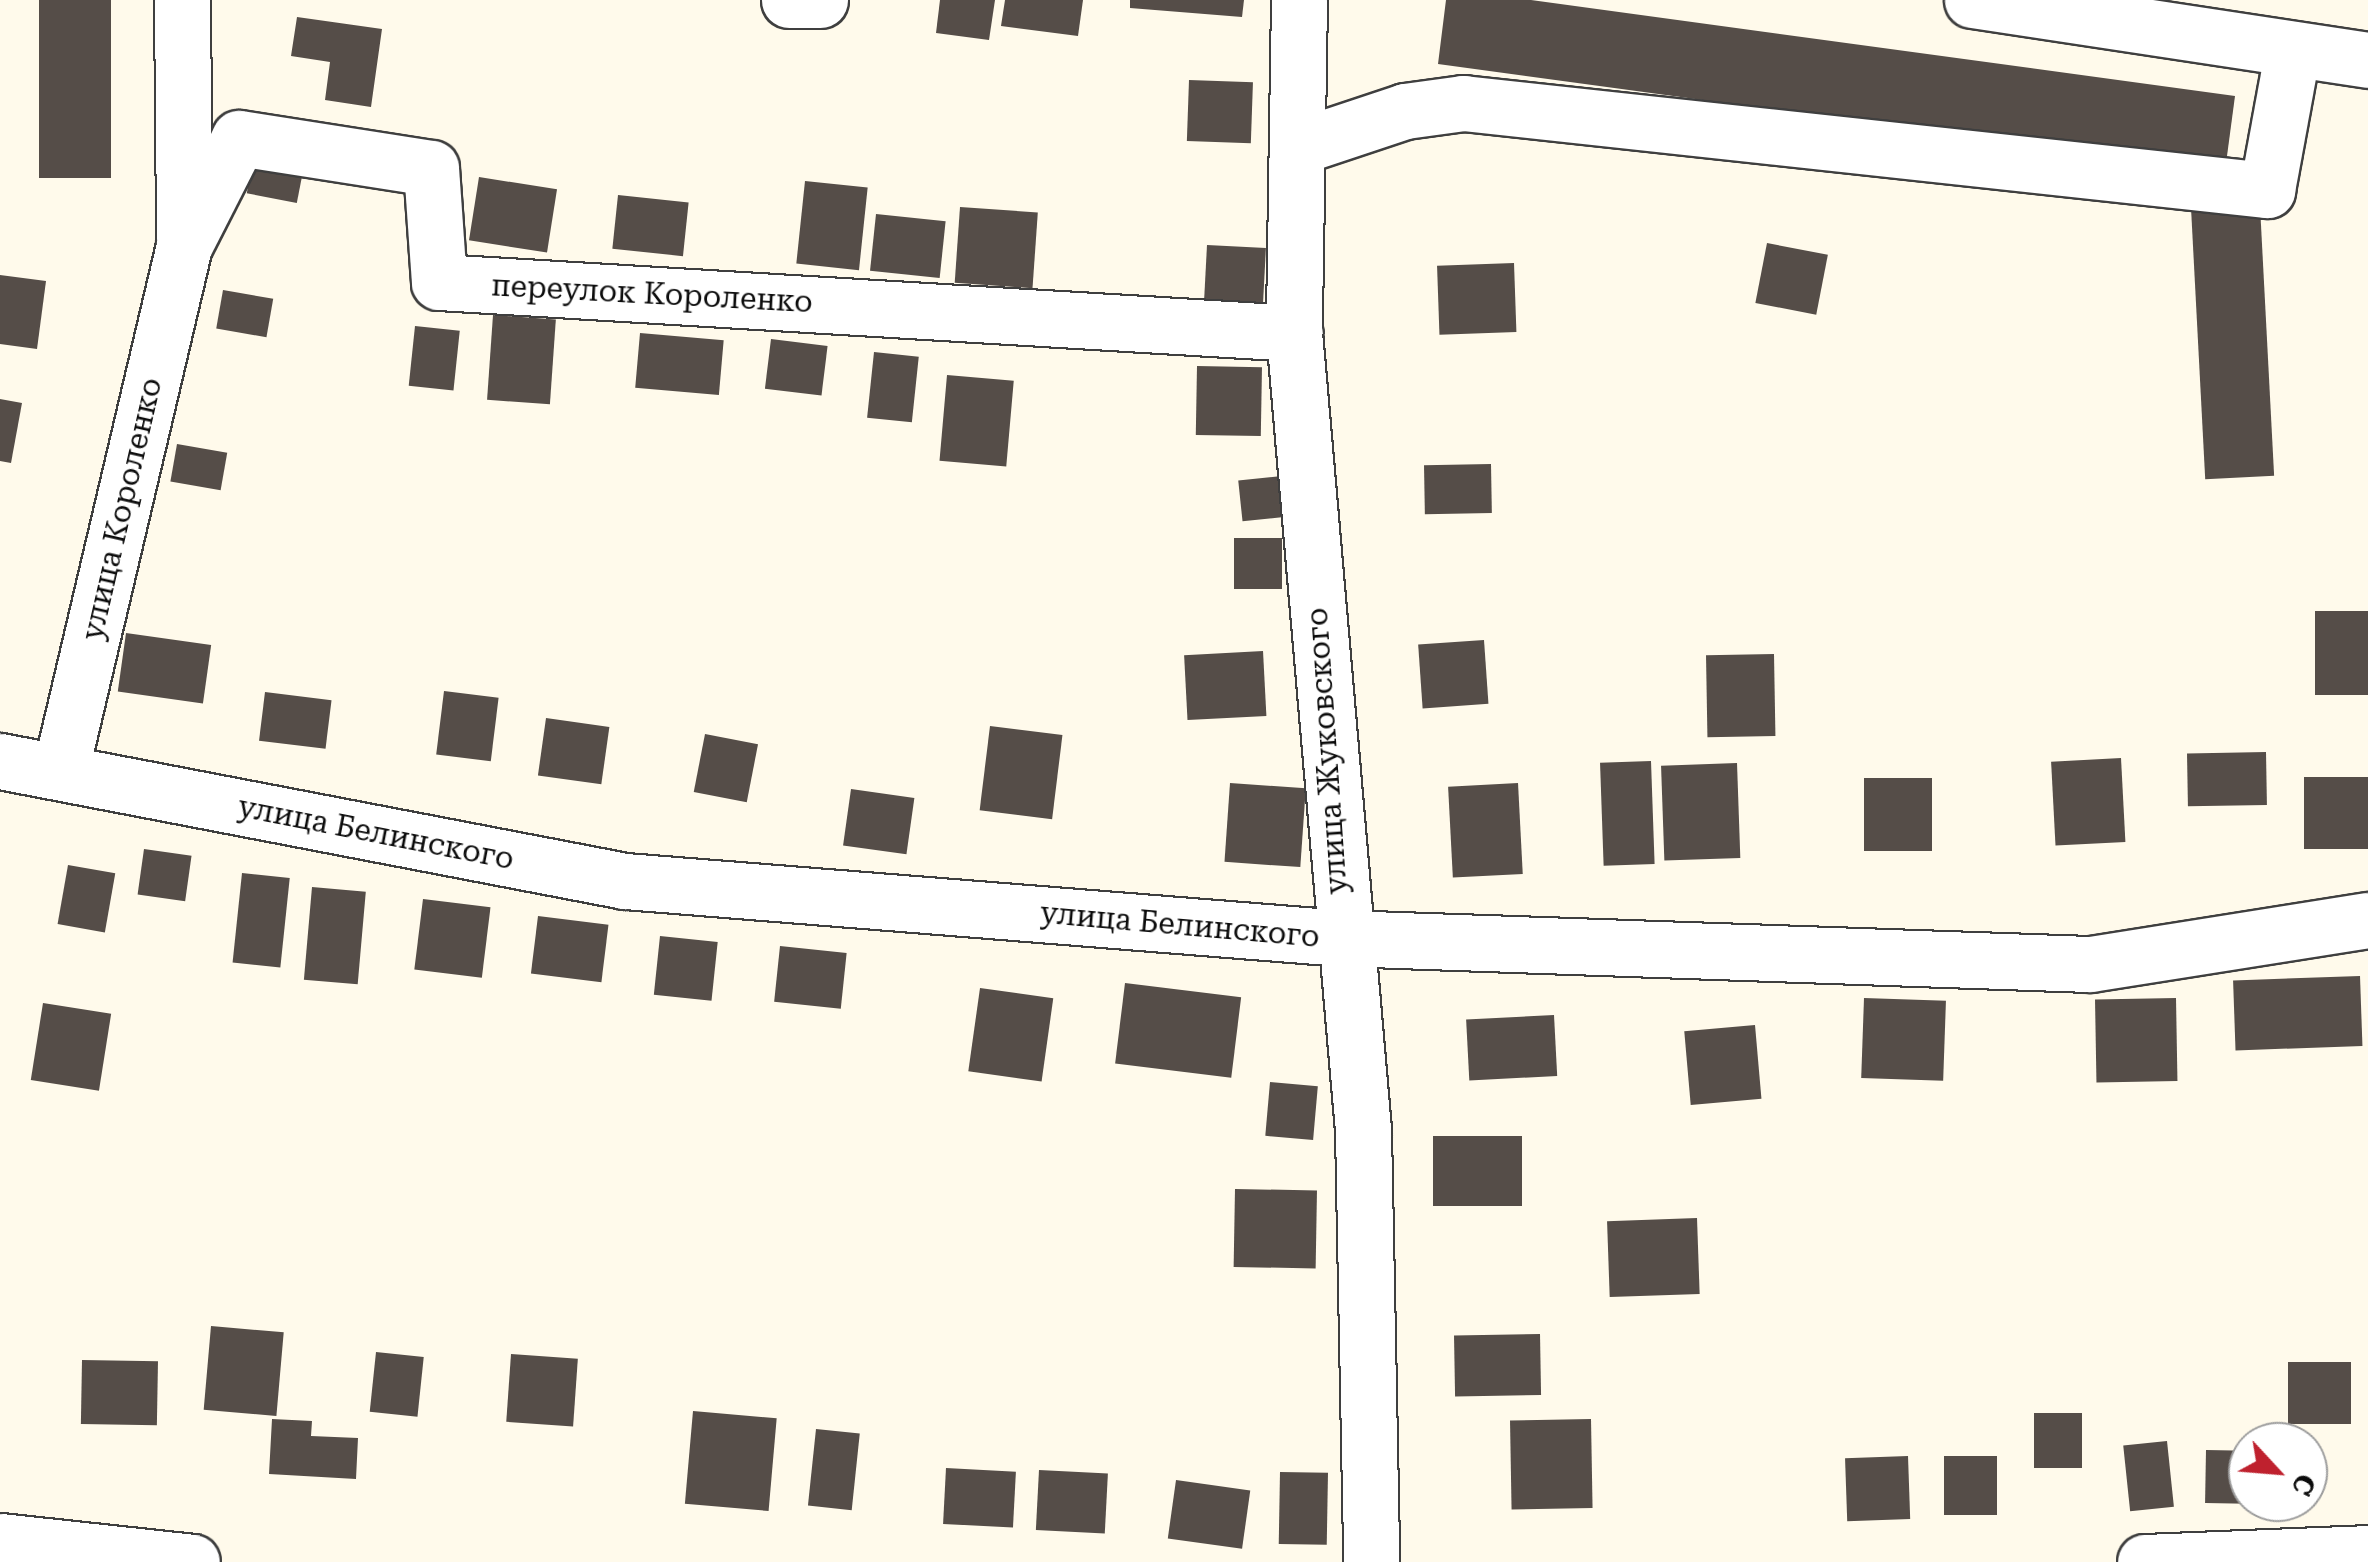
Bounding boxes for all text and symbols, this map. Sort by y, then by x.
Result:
street label: переулок Короленко [490,268,814,320]
street label: улица Короленко [74,374,170,644]
street label: улица Жуковского [1299,607,1355,895]
street label: улица Белинского [235,789,517,877]
street label: улица Белинского [1039,895,1321,955]
north arrow [2228,1422,2328,1522]
text: С [2284,1468,2323,1501]

